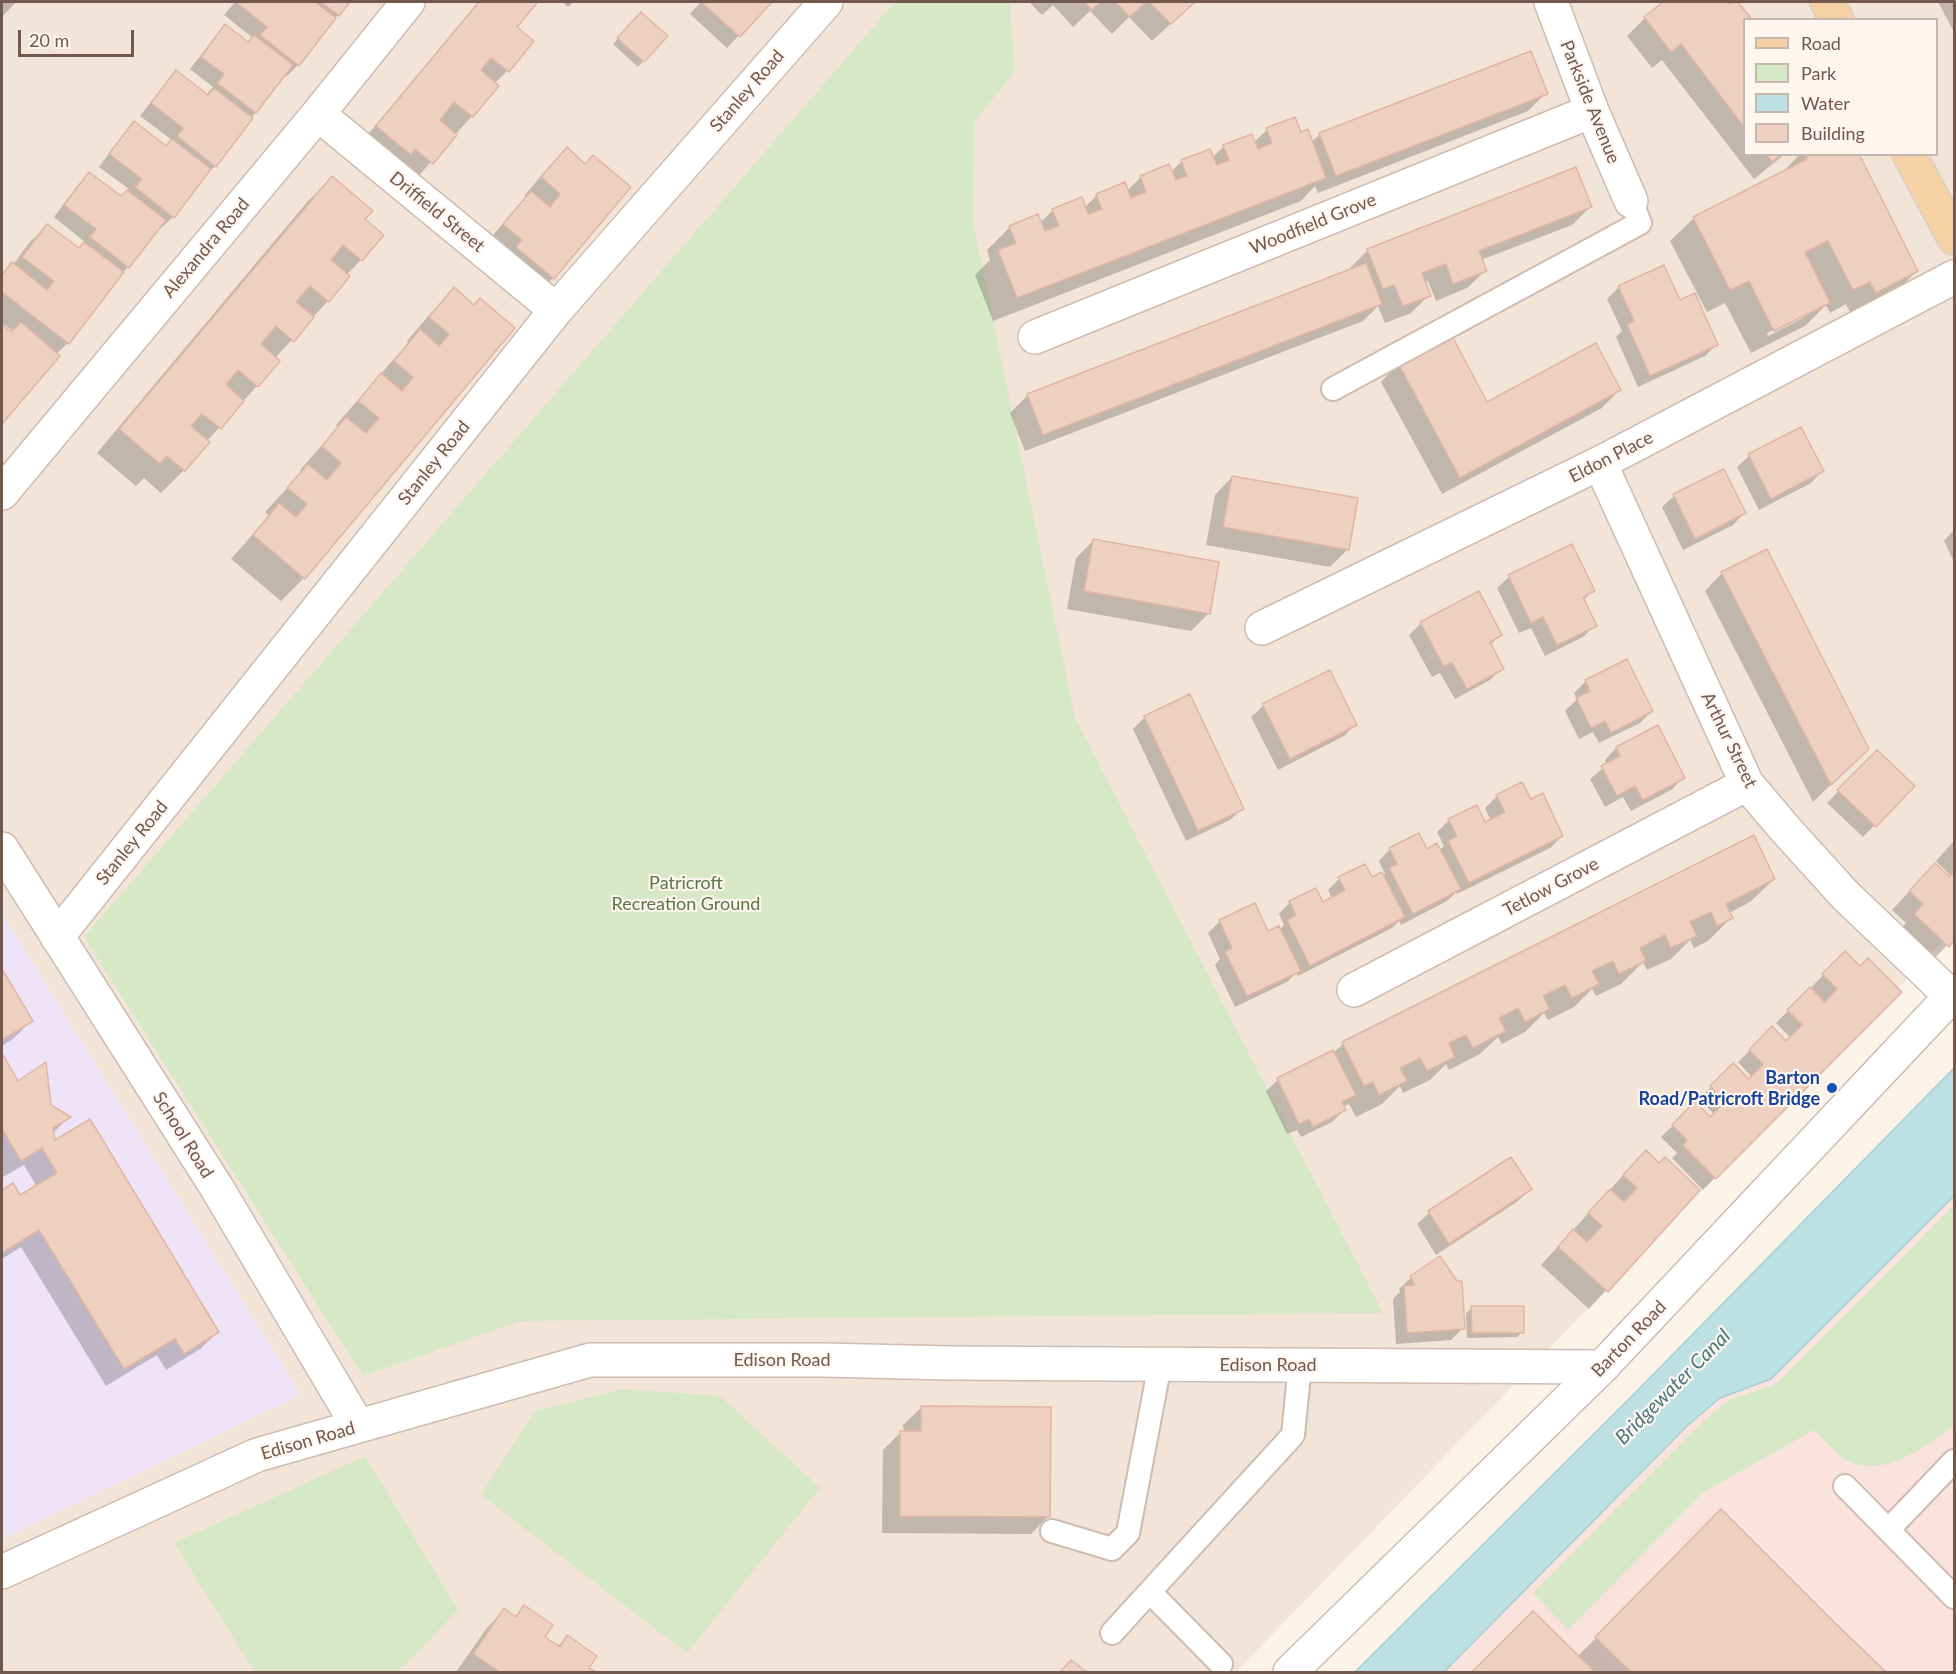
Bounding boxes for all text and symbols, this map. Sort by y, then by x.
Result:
scale bar [21,18,136,56]
legend [1743,18,1938,156]
text: 20 m [29,29,69,51]
text: Road [1801,32,1841,54]
street label: Parkside Avenue [1555,37,1625,167]
street label: Stanley Road [705,45,789,137]
text: Park [1801,62,1836,84]
text: Water [1801,92,1850,114]
text: Building [1801,122,1865,144]
street label: Driffield Street [385,167,489,257]
street label: Woodfield Grove [1247,189,1379,259]
street label: Alexandra Road [158,194,254,302]
street label: Stanley Road [393,417,475,509]
street label: Eldon Place [1565,427,1657,487]
street label: Arthur Street [1697,689,1761,791]
street label: Stanley Road [91,797,173,889]
street label: Tetlow Grove [1500,853,1602,921]
park label: Patricroft Recreation Ground [612,872,760,914]
place label: Barton Road/Patricroft Bridge [1639,1067,1820,1110]
marker: Barton Road/Patricroft Bridge [1825,1081,1839,1095]
street label: School Road [148,1088,218,1182]
street label: Barton Road [1587,1296,1671,1382]
water label: Bridgewater Canal [1610,1324,1736,1450]
street label: Edison Road [734,1349,830,1371]
street label: Edison Road [1220,1354,1316,1376]
street label: Edison Road [258,1417,358,1465]

